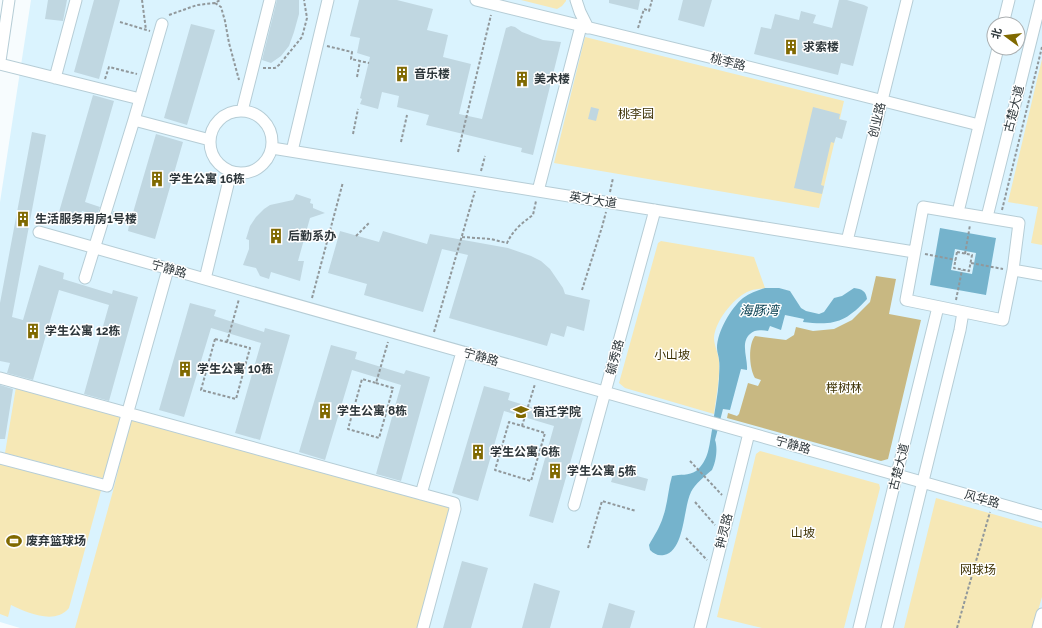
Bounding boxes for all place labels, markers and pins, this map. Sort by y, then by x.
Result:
building icon: 求索楼 [782,38,800,56]
place label: 求索楼 [803,40,839,54]
building icon: 音乐楼 [393,65,411,83]
place label: 音乐楼 [414,67,450,81]
building icon: 美术楼 [513,70,531,88]
place label: 美术楼 [534,72,570,86]
building icon: 学生公寓 16栋 [148,170,166,188]
place label: 学生公寓 16栋 [169,172,245,186]
building icon: 生活服务用房1号楼 [14,210,32,228]
place label: 生活服务用房1号楼 [35,212,137,226]
building icon: 后勤系办 [267,227,285,245]
place label: 后勤系办 [288,229,337,243]
building icon: 学生公寓 12栋 [24,322,42,340]
place label: 学生公寓 12栋 [45,324,121,338]
building icon: 学生公寓 10栋 [176,360,194,378]
place label: 学生公寓 10栋 [197,362,273,376]
building icon: 学生公寓 8栋 [316,402,334,420]
school or university icon: 宿迁学院 [512,403,530,421]
place label: 学生公寓 8栋 [337,404,407,418]
place label: 宿迁学院 [533,405,581,419]
building icon: 学生公寓 6栋 [469,443,487,461]
place label: 学生公寓 6栋 [490,445,560,459]
building icon: 学生公寓 5栋 [546,462,564,480]
place label: 学生公寓 5栋 [567,464,637,478]
sports icon: 废弃篮球场 [5,532,23,550]
place label: 废弃篮球场 [26,534,86,548]

